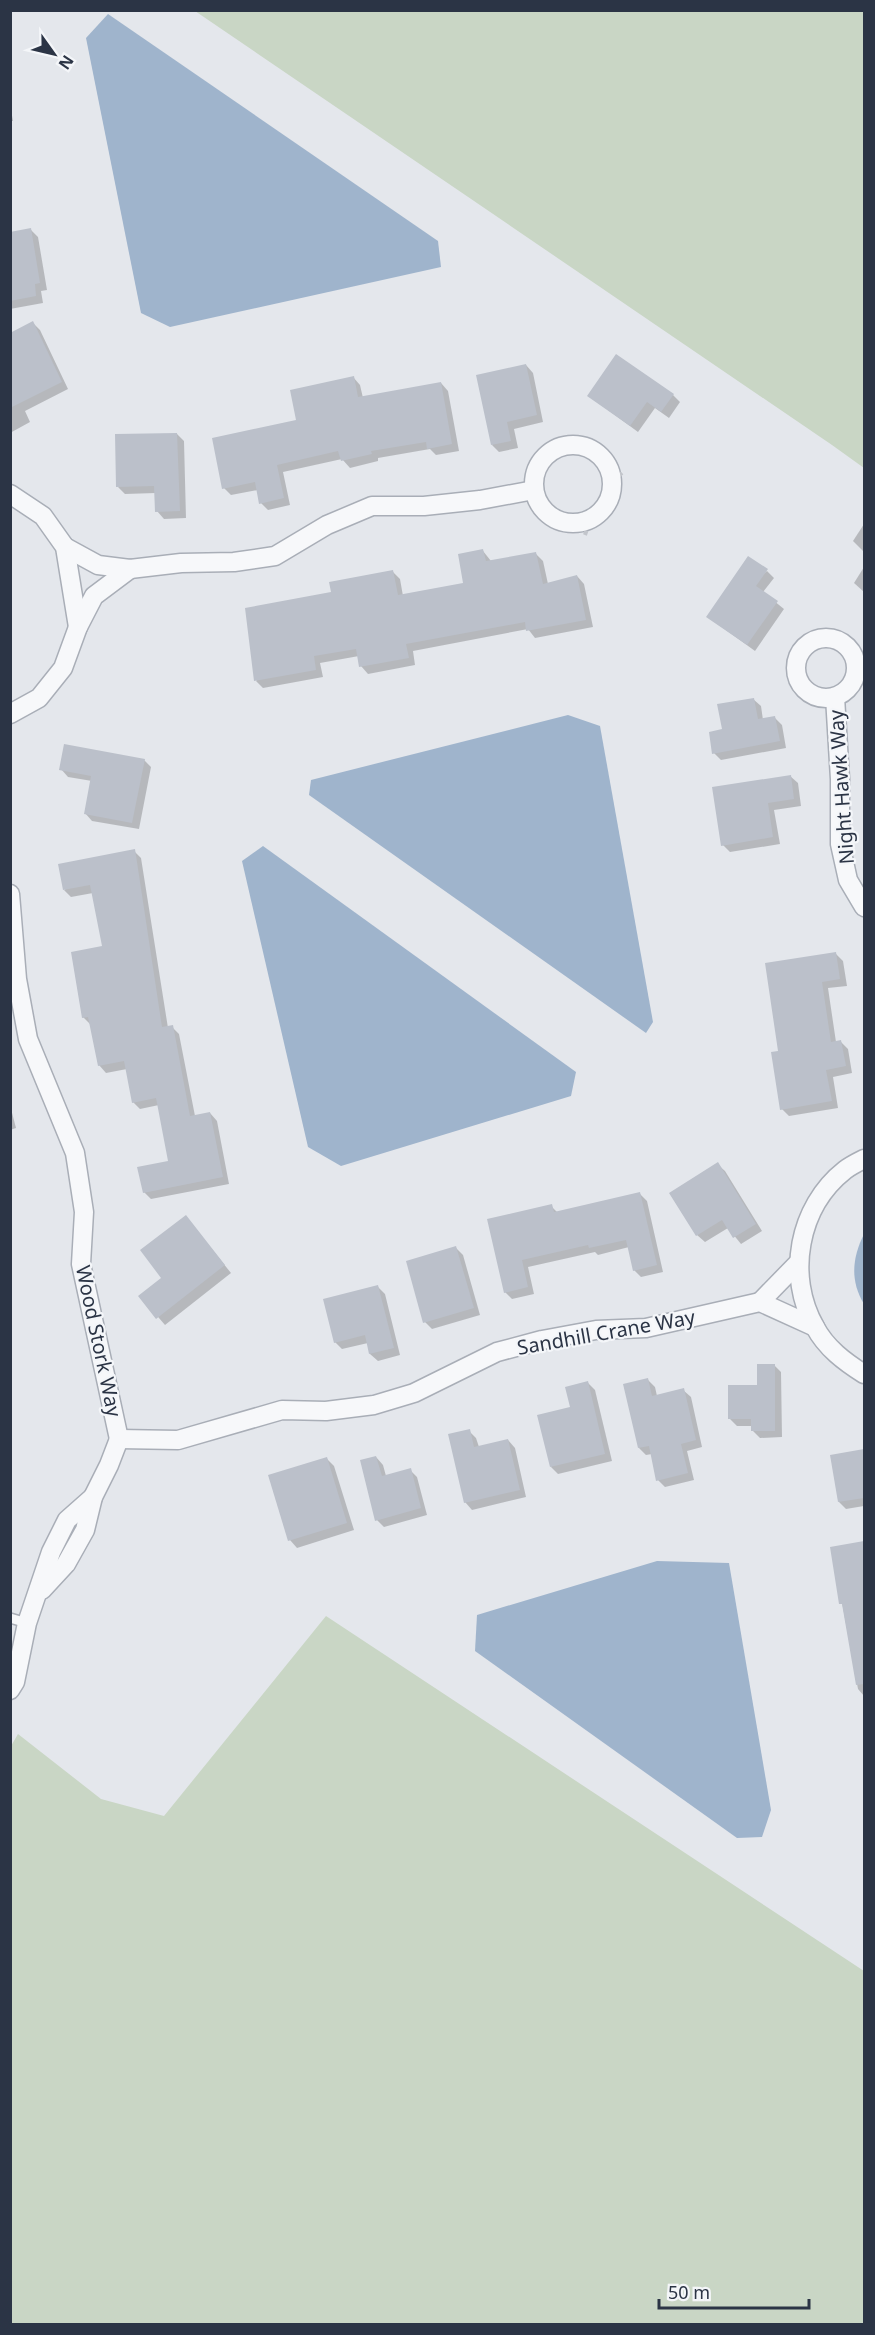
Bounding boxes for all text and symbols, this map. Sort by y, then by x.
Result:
north arrow [24,24,84,84]
text: N [54,51,79,74]
street label: Night Hawk Way [822,708,860,865]
street label: Wood Stork Way [70,1263,128,1420]
street label: Sandhill Crane Way [515,1303,698,1361]
scale bar [659,2272,809,2310]
text: 50 m [668,2280,710,2304]

